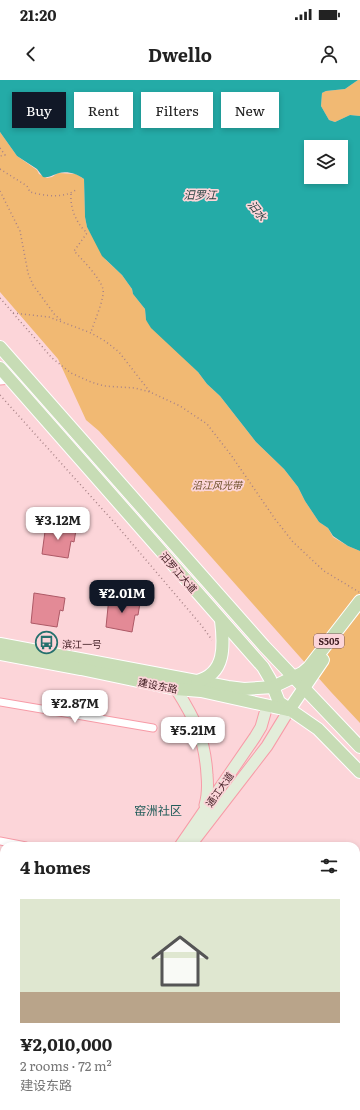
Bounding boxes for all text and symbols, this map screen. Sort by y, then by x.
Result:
text: 21:20 [20,3,56,26]
text: Dwello [148,41,212,68]
icon: back [20,43,42,65]
icon: person [318,43,340,65]
chip: Buy [12,92,66,128]
chip: Rent [74,92,133,128]
chip: Filters [141,92,213,128]
chip: New [221,92,279,128]
map controls [304,140,348,184]
button: layers [304,140,348,184]
water label: 汨罗江 [184,186,217,202]
water label: 汨水 [245,196,272,224]
park label: 沿江风光带 [192,477,244,492]
pin: ¥3.12M [25,507,91,541]
text: ¥3.12M [35,510,81,529]
street label: 汨罗江大道 [157,548,201,596]
pin: ¥2.01M [89,580,155,614]
text: ¥2.01M [98,583,146,602]
bus stop icon: 滨江一号 [33,630,59,656]
road number: S505 [314,634,344,648]
place label: 滨江一号 [62,636,102,651]
street label: 建设东路 [137,674,179,696]
pin: ¥2.87M [42,690,108,724]
text: ¥2.87M [51,693,99,712]
pin: ¥5.21M [160,717,226,751]
text: ¥5.21M [170,720,216,739]
street label: 通江大道 [201,768,237,810]
district label: 窑洲社区 [134,801,182,819]
text: 4 homes [20,854,91,879]
icon: filters [318,855,340,877]
icon: home [144,925,216,997]
text: ¥2,010,000 [20,1031,112,1056]
text: 2 rooms · 72 m² [20,1056,112,1075]
text: 建设东路 [20,1075,72,1094]

